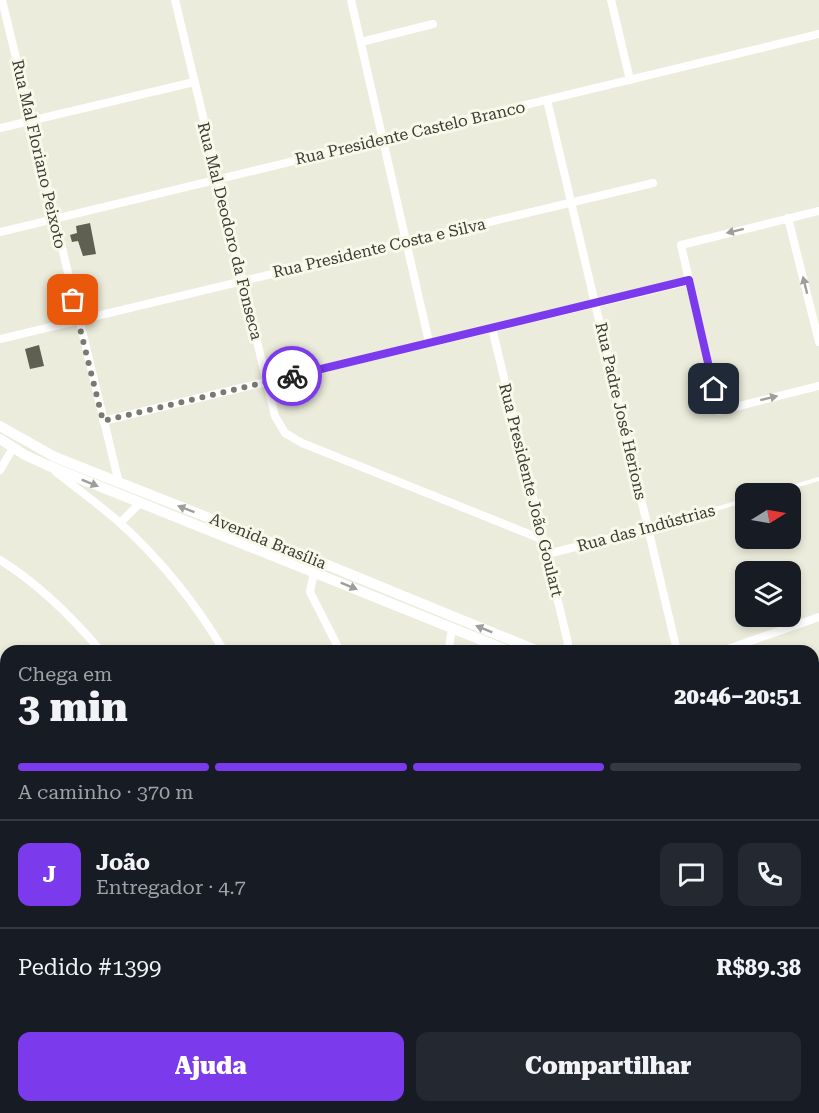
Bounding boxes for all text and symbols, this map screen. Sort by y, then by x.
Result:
street label: Rua Mal Floriano Peixoto [8,58,70,251]
street label: Rua Presidente Castelo Branco [293,97,527,169]
street label: Rua Mal Deodoro da Fonseca [194,120,266,342]
street label: Rua Presidente Costa e Silva [271,214,488,282]
one-way arrow [725,227,744,237]
pin [47,274,98,325]
one-way arrow [800,276,810,295]
icon: bag [56,283,89,316]
street label: Rua Padre José Herions [591,320,651,502]
courier [262,346,322,406]
icon: bike [276,360,309,393]
pin [688,363,739,414]
icon: home [697,372,730,405]
street label: Rua Presidente João Goulart [495,381,567,599]
one-way arrow [760,393,778,403]
one-way arrow [81,479,99,488]
north arrow [735,483,801,549]
map controls [735,483,801,627]
street label: Rua das Indústrias [575,500,717,556]
one-way arrow [177,504,195,513]
street label: Avenida Brasília [207,509,329,573]
button: layers [735,561,801,627]
one-way arrow [340,582,358,591]
one-way arrow [475,624,493,633]
text: Chega em [18,662,112,686]
text: 20:46–20:51 [674,684,801,709]
text: 3 min [18,685,128,731]
text: A caminho · 370 m [18,780,194,804]
button: chat [660,843,723,906]
button: phone [738,843,801,906]
text: João [96,850,150,875]
text: J [43,862,56,887]
text: Entregador · 4.7 [96,875,246,899]
text: Pedido #1399 [18,955,161,980]
text: R$89.38 [716,955,801,980]
button: Ajuda [18,1032,404,1101]
button: Compartilhar [416,1032,801,1101]

